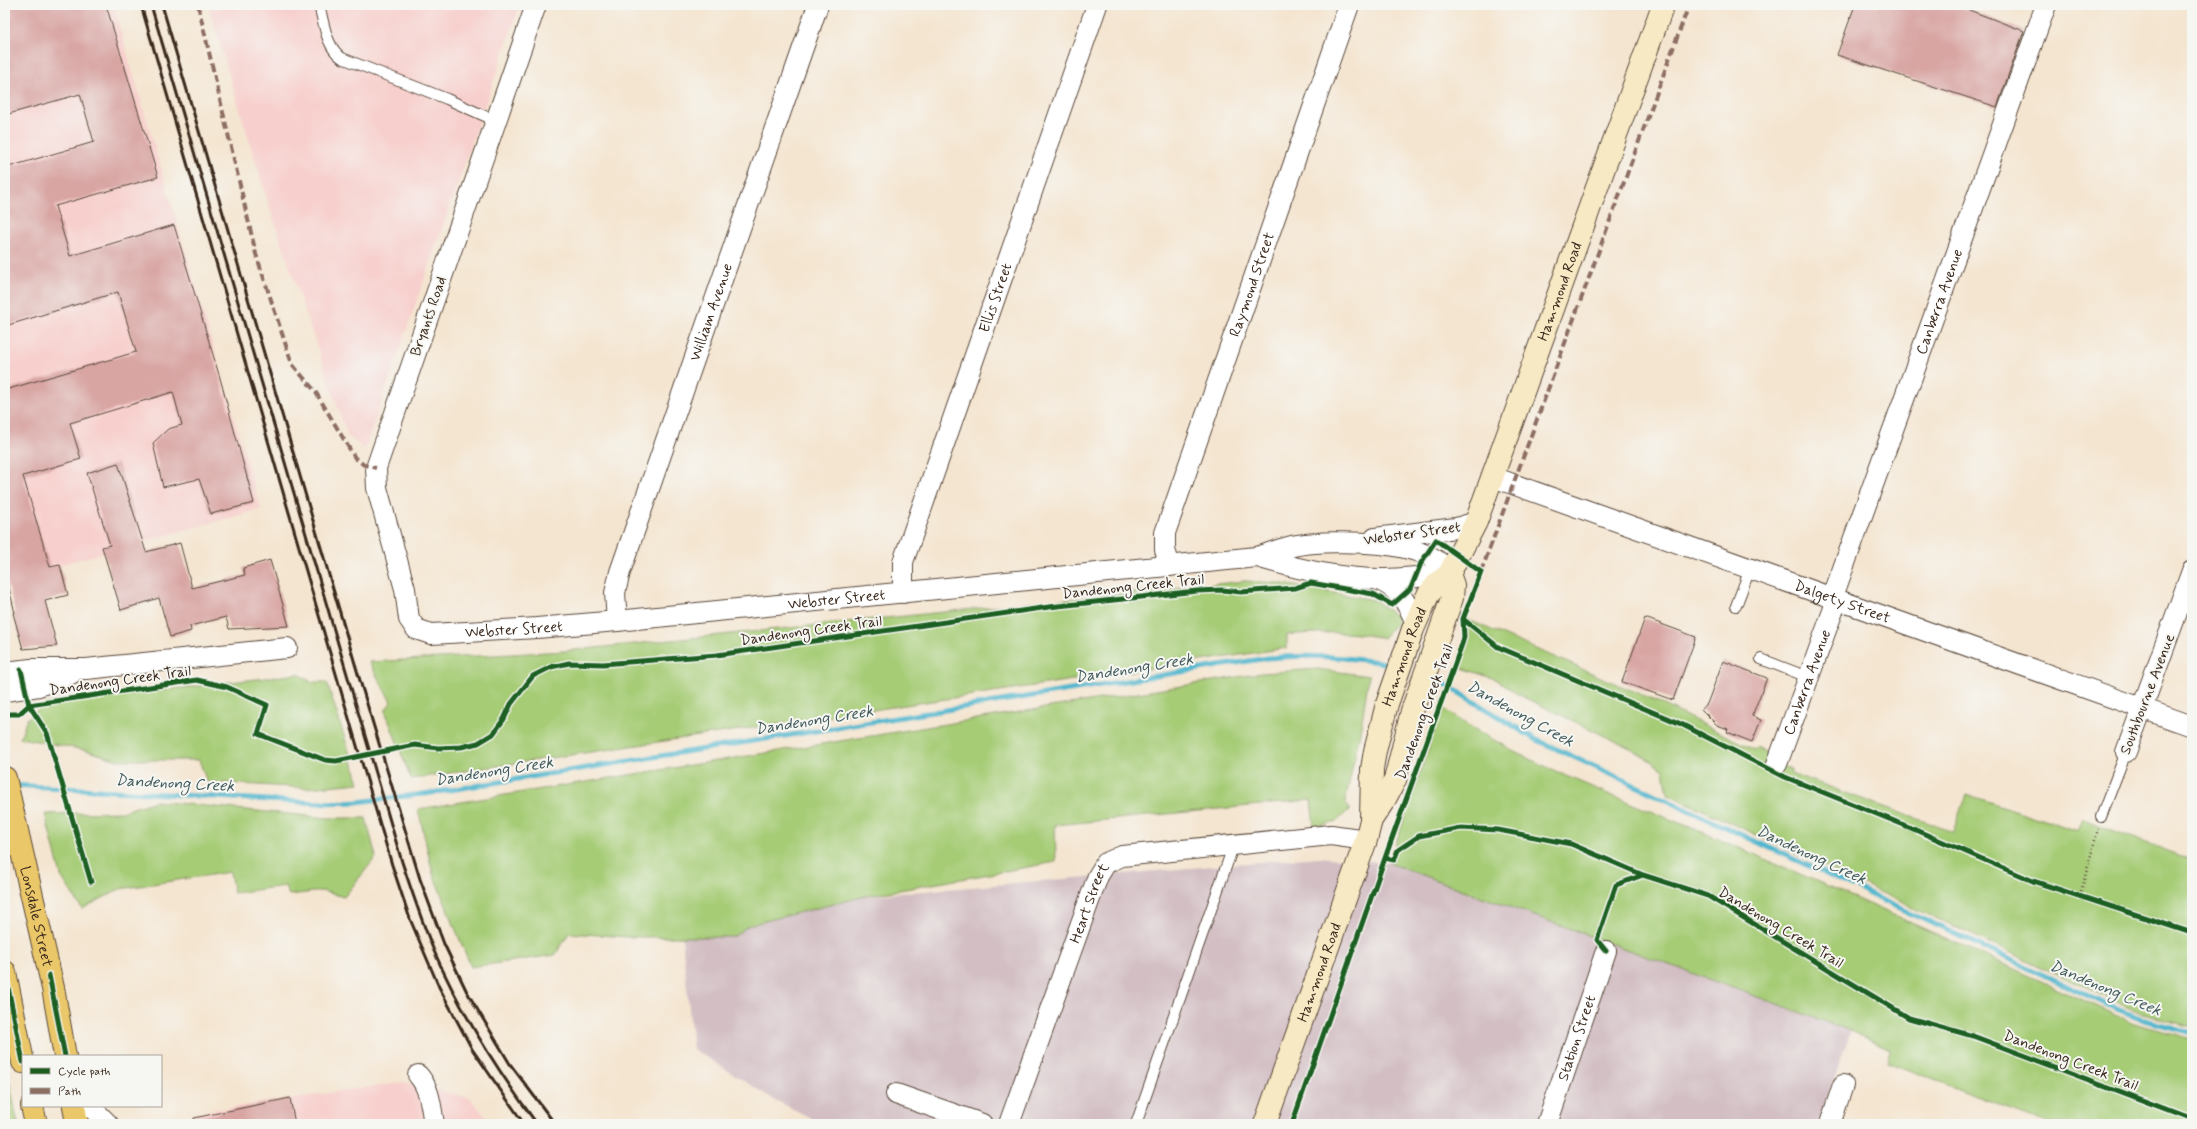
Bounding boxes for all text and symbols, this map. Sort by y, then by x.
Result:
street label: Raymond Street [1225,230,1280,340]
street label: Hammond Road [1533,239,1587,344]
street label: Canberra Avenue [1912,246,1968,358]
street label: Ellis Street [975,260,1018,335]
street label: William Avenue [685,261,738,364]
street label: Bryants Road [406,274,452,359]
street label: Webster Street [1362,517,1462,551]
street label: Dandenong Creek Trail [1061,570,1205,605]
street label: Dalgety Street [1791,576,1893,629]
street label: Webster Street [787,585,887,615]
street label: Hammond Road [1378,604,1432,709]
street label: Dandenong Creek Trail [739,611,883,652]
street label: Webster Street [465,617,564,643]
street label: Canberra Avenue [1779,627,1836,738]
street label: Southbourne Avenue [2116,631,2180,758]
street label: Dandenong Creek Trail [1391,642,1460,783]
water label: Dandenong Creek [1074,649,1195,690]
street label: Dandenong Creek Trail [48,661,192,702]
water label: Dandenong Creek [1462,676,1578,754]
water label: Dandenong Creek [754,701,875,742]
water label: Dandenong Creek [434,752,555,793]
water label: Dandenong Creek [115,770,235,799]
water label: Dandenong Creek [1752,821,1870,892]
street label: Heart Street [1066,859,1115,946]
street label: Lonsdale Street [14,864,57,969]
street label: Dandenong Creek Trail [1714,882,1847,974]
street label: Hammond Road [1293,920,1347,1025]
water label: Dandenong Creek [2046,955,2164,1023]
street label: Station Street [1553,992,1601,1084]
street label: Dandenong Creek Trail [2000,1026,2141,1097]
legend [22,1055,162,1107]
text: Cycle path [58,1064,110,1080]
text: Path [58,1084,81,1100]

